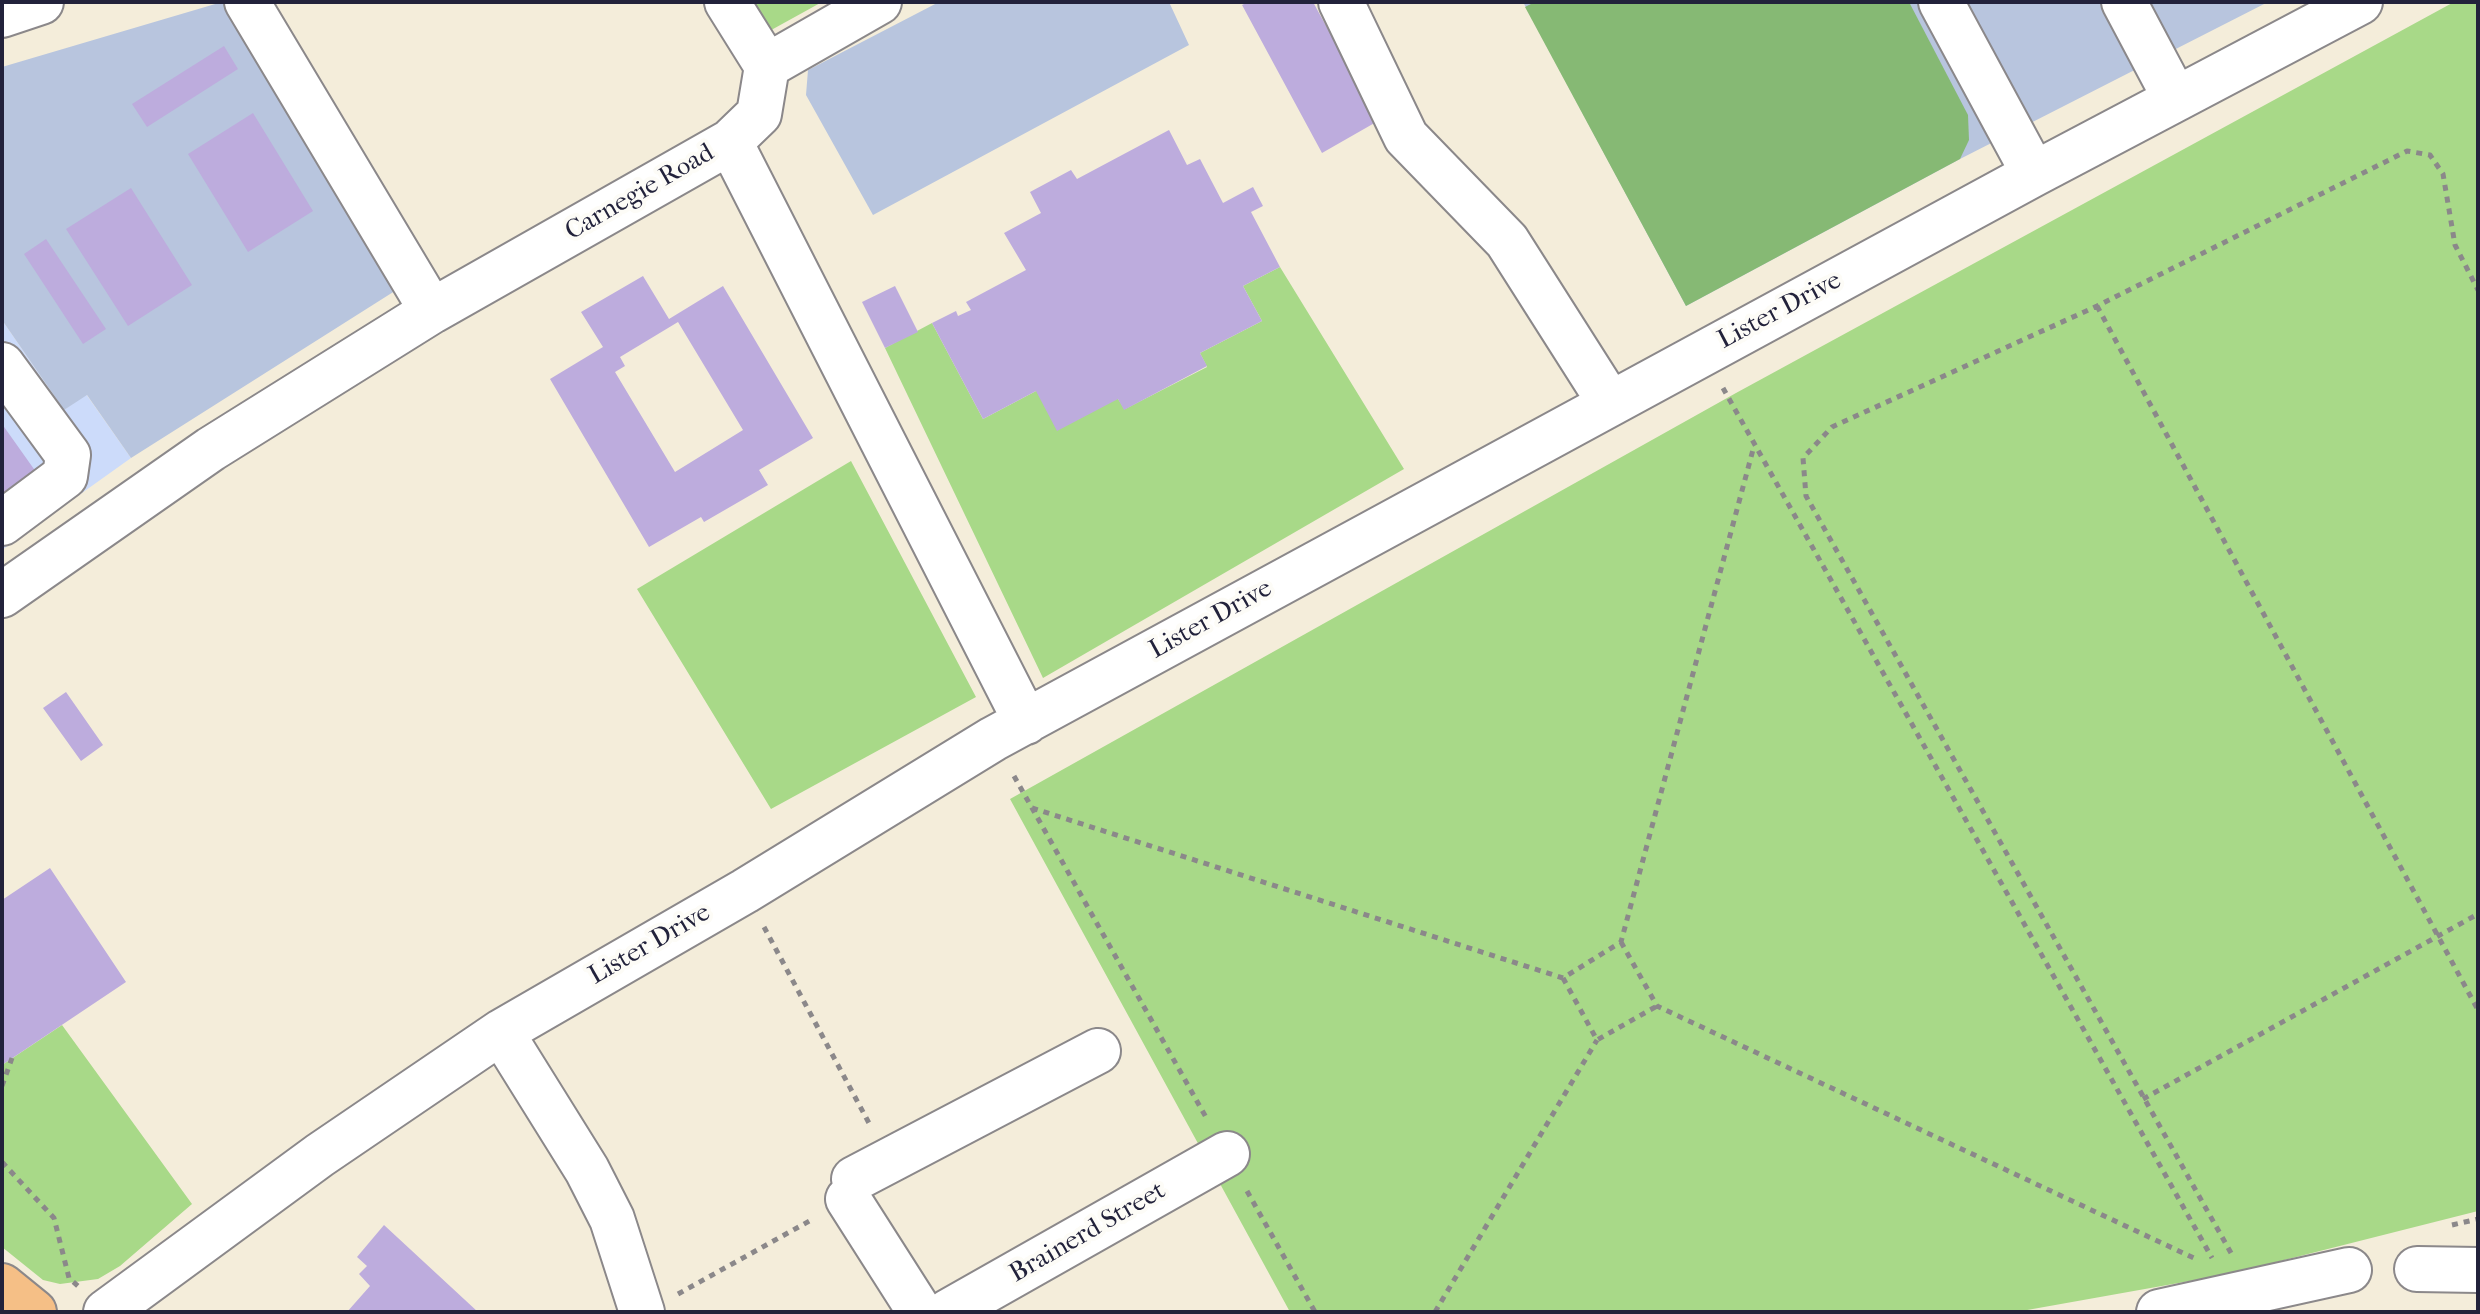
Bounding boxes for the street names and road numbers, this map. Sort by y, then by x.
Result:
street label: Carnegie Road [560,138,720,248]
street label: Lister Drive [1713,265,1847,357]
street label: Lister Drive [1144,574,1278,666]
street label: Lister Drive [584,898,716,992]
street label: Brainerd Street [1005,1176,1171,1290]

